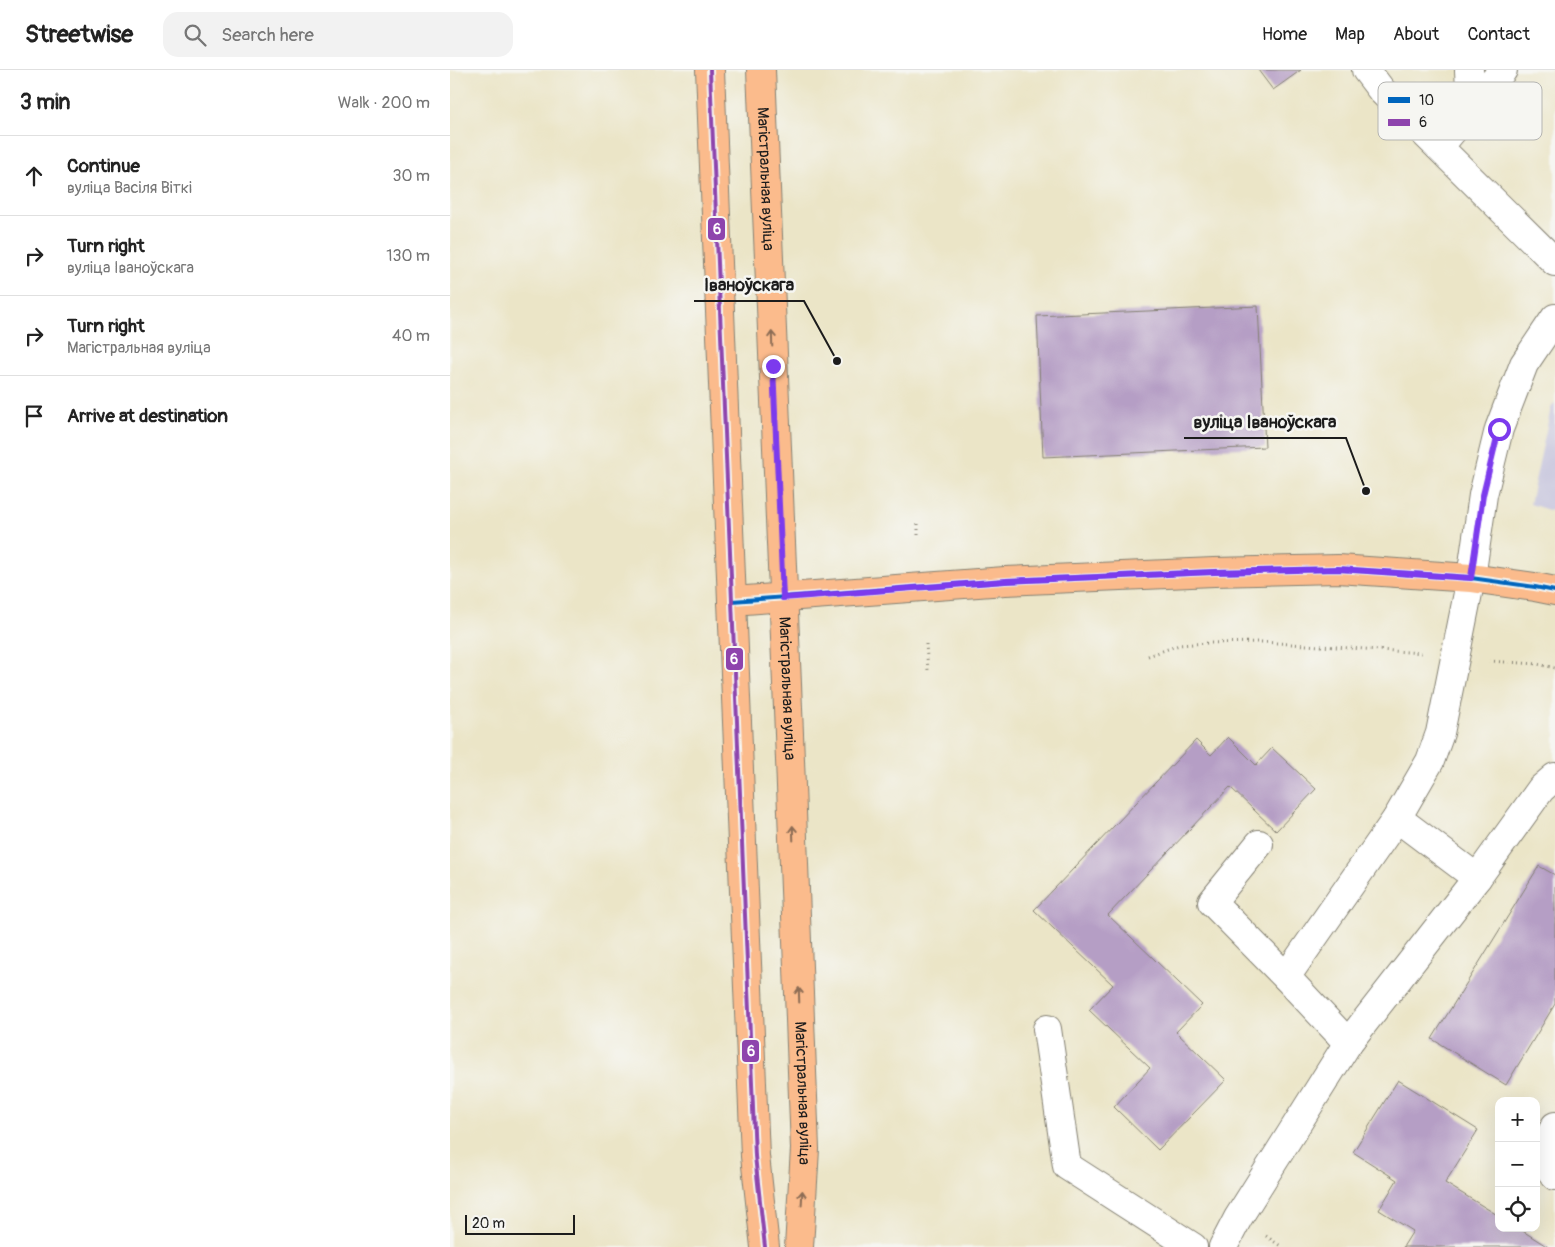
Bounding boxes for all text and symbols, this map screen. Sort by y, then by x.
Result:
search box [163,12,513,57]
text: Streetwise [25,20,133,49]
icon: search [181,21,209,49]
text: Search here [221,23,314,47]
text: Home [1262,23,1307,46]
text: Map [1335,23,1365,46]
text: About [1393,23,1439,46]
text: Contact [1467,23,1530,46]
legend [1378,82,1542,140]
text: 3 min [20,89,70,116]
text: 10 [1419,92,1434,109]
text: Walk · 200 m [338,93,430,113]
street label: Магістральная вуліца [753,107,779,251]
text: 6 [1419,114,1427,131]
text: Continue [67,154,140,178]
icon: ahead [20,162,48,190]
text: 30 m [392,166,430,186]
text: вуліца Васіля Віткі [67,178,192,198]
line badge: 6 [707,217,726,241]
text: 6 [713,221,721,238]
text: Turn right [67,234,145,258]
icon: right [20,242,48,270]
text: 130 m [386,246,430,266]
text: вуліца Іваноўскага [67,258,194,278]
callout: Іваноўскага [694,268,804,301]
text: Іваноўскага [704,274,795,297]
text: Turn right [67,314,145,338]
icon: right [20,322,48,350]
text: 40 m [392,326,430,346]
one-way arrow [767,331,777,348]
text: Магістральная вуліца [67,338,211,358]
route end [762,355,785,378]
icon: arrive [20,402,48,430]
text: Arrive at destination [67,404,228,428]
callout: вуліца Іваноўскага [1184,405,1346,438]
text: вуліца Іваноўскага [1194,411,1337,434]
route start [1488,418,1511,441]
street label: Магістральная вуліца [774,616,800,761]
line badge: 6 [725,647,744,671]
text: 6 [730,651,738,668]
one-way arrow [788,825,798,841]
one-way arrow [794,987,804,1004]
street label: Магістральная вуліца [790,1021,815,1166]
line badge: 6 [741,1039,760,1063]
text: 6 [747,1043,755,1060]
map controls [1495,1097,1540,1232]
button: + [1495,1097,1540,1142]
button: − [1495,1142,1540,1187]
button: locate [1495,1187,1540,1232]
one-way arrow [798,1191,807,1207]
scale bar [465,1212,575,1235]
text: 20 m [472,1215,505,1232]

